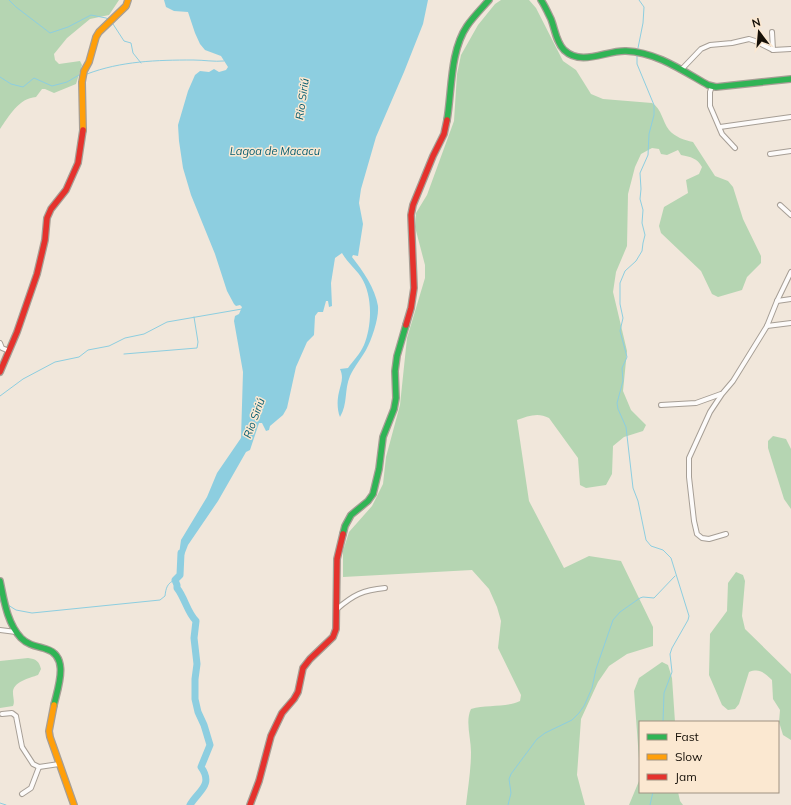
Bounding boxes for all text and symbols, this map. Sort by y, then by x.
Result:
north arrow [739,12,779,52]
text: N [750,15,762,30]
water label: Rio Siriú [292,77,312,121]
water label: Lagoa de Macacu [230,144,320,158]
water label: Rio Siriú [240,396,268,440]
legend [639,721,779,793]
text: Fast [675,729,699,744]
text: Slow [675,749,703,764]
text: Jam [675,769,697,784]

